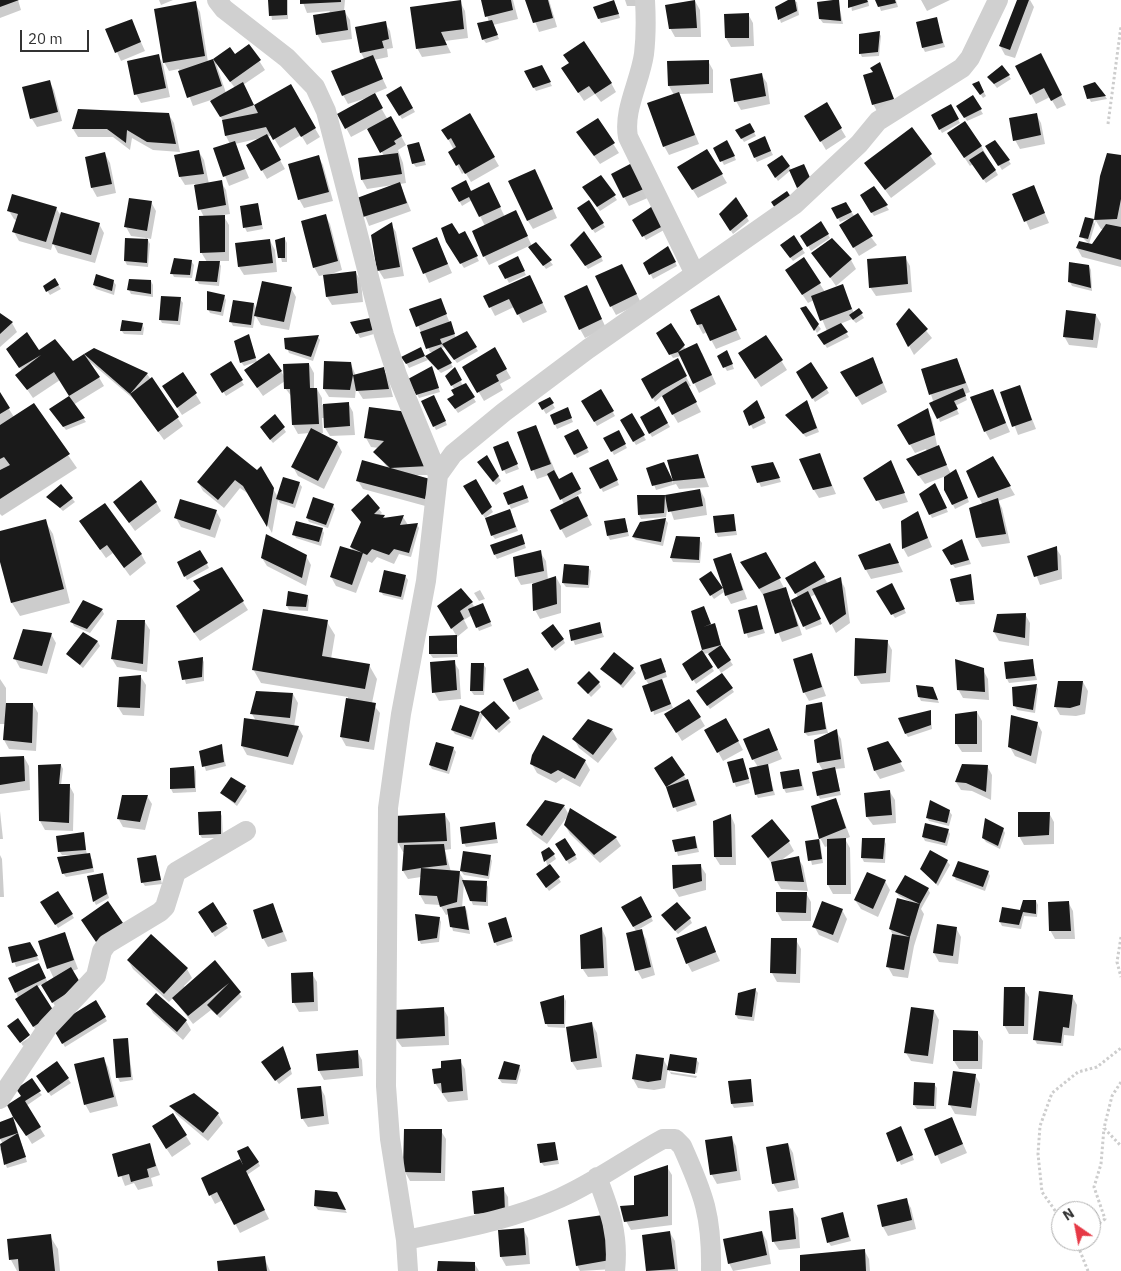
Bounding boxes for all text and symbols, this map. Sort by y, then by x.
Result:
scale bar [22,20,91,52]
text: 20 m [28,29,63,48]
north arrow [1051,1201,1101,1251]
text: N [1059,1204,1078,1225]

